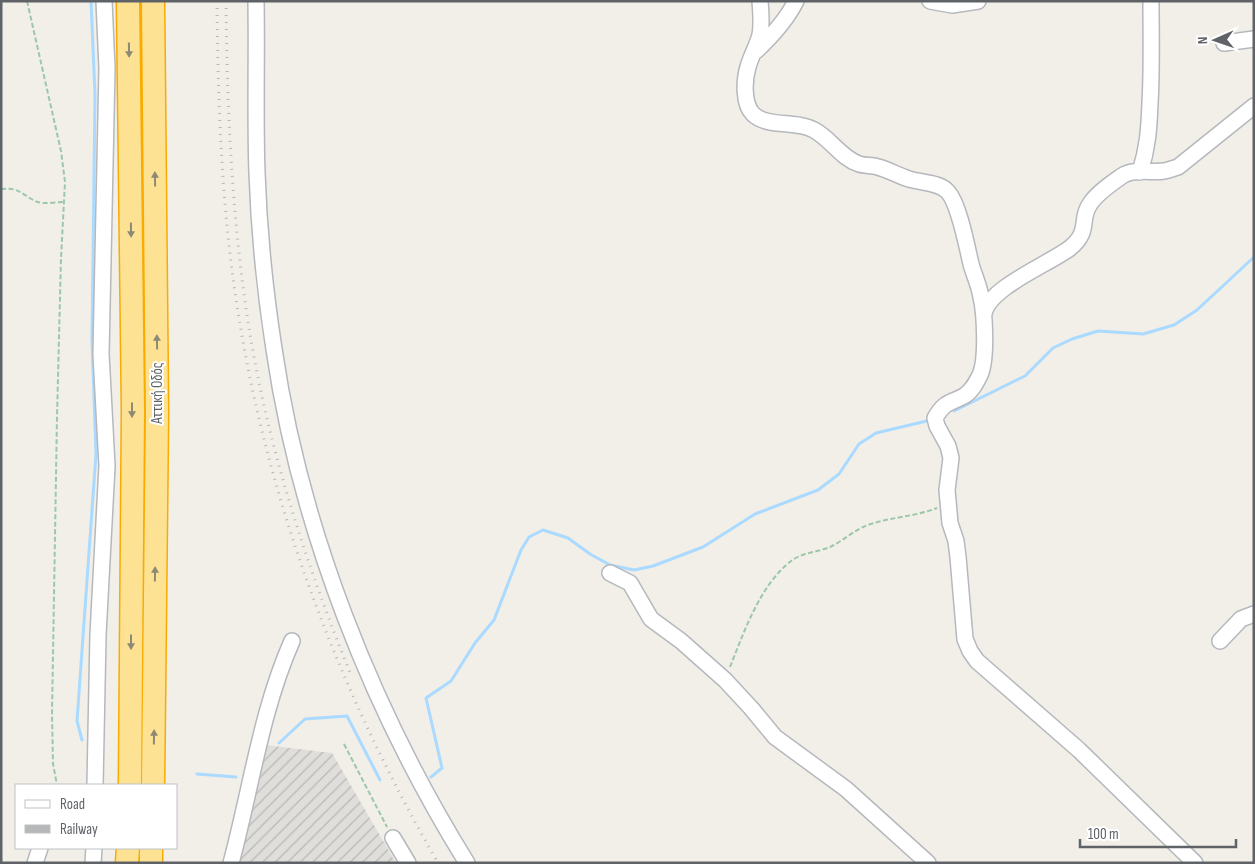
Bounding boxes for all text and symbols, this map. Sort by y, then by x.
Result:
north arrow [1190,15,1240,65]
text: N [1194,36,1211,44]
one-way arrow [125,42,133,58]
one-way arrow [151,171,159,187]
one-way arrow [127,222,135,238]
one-way arrow [153,333,161,349]
street label: Αττική Οδός [148,362,167,425]
one-way arrow [128,402,136,418]
one-way arrow [151,566,159,582]
one-way arrow [127,635,135,651]
one-way arrow [150,728,158,744]
legend [15,784,178,849]
text: Road [60,795,85,814]
scale bar [1080,816,1236,848]
text: Railway [60,820,98,839]
text: 100 m [1088,825,1119,844]

